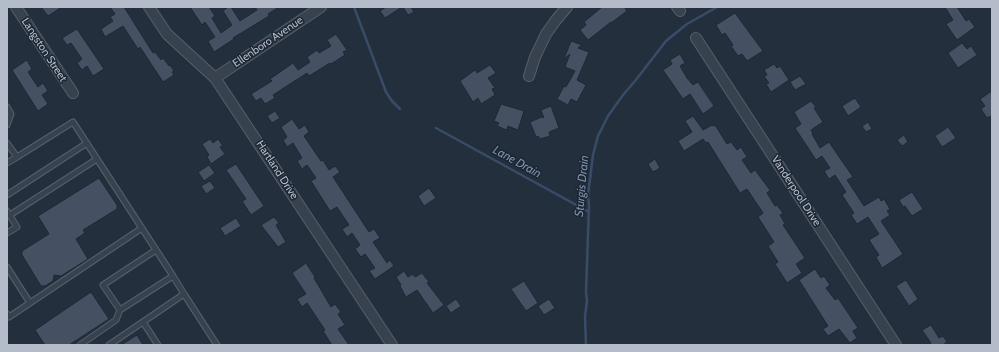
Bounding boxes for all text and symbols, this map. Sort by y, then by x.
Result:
street label: Ellenboro Avenue [230,14,306,70]
street label: Langston Street [18,16,70,84]
street label: Hartland Drive [253,138,301,202]
water label: Lane Drain [490,143,544,181]
street label: Vanderpool Drive [768,153,824,229]
water label: Sturgis Drain [572,155,592,217]

